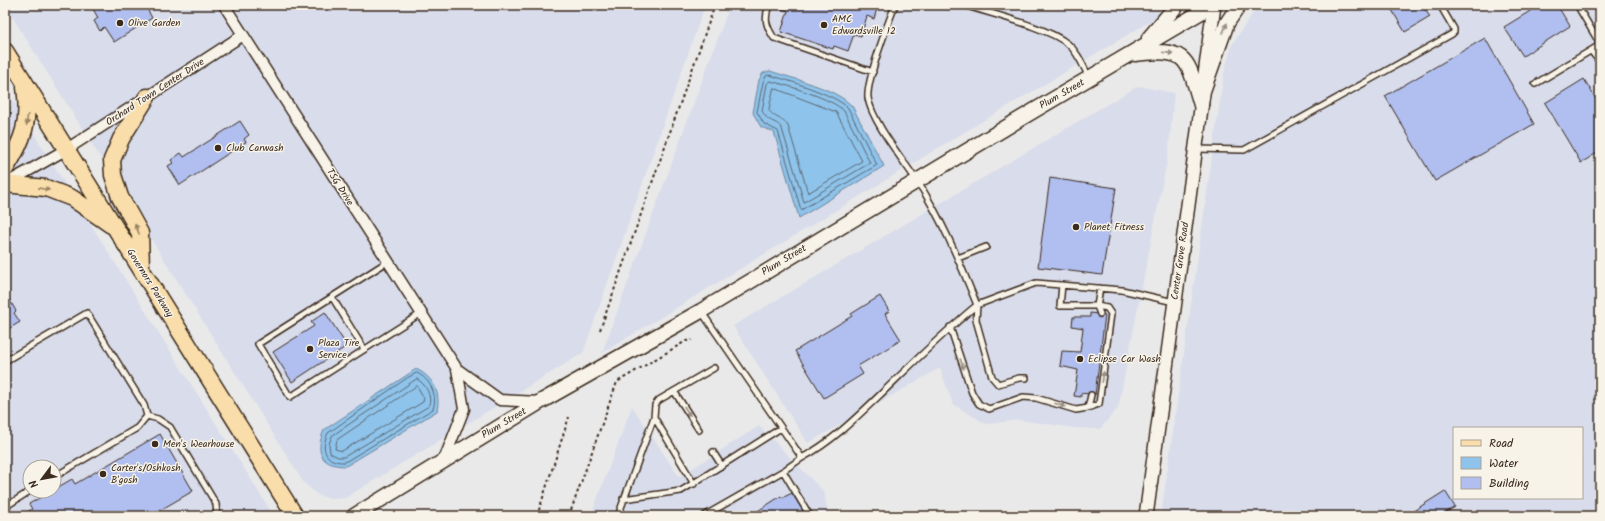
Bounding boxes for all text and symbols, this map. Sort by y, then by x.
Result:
place label: AMC Edwardsville 12 [832,11,896,39]
place label: Olive Garden [128,15,181,31]
marker: Olive Garden [115,18,125,28]
marker: AMC Edwardsville 12 [819,20,829,30]
one-way arrow [1223,22,1229,34]
one-way arrow [1161,50,1174,56]
street label: Orchard Town Center Drive [103,54,208,130]
street label: Plum Street [1036,75,1088,113]
one-way arrow [23,114,30,126]
place label: Club Carwash [226,140,284,156]
marker: Club Carwash [213,143,223,153]
street label: TSG Drive [322,165,358,209]
one-way arrow [37,186,50,192]
place label: Planet Fitness [1084,219,1145,235]
street label: Center Grove Road [1167,220,1194,301]
marker: Planet Fitness [1071,222,1081,232]
one-way arrow [134,223,140,235]
street label: Plum Street [758,240,810,280]
street label: Governors Parkway [122,246,178,321]
place label: Plaza Tire Service [318,335,360,363]
marker: Plaza Tire Service [305,344,315,354]
place label: Eclipse Car Wash [1088,351,1161,367]
marker: Eclipse Car Wash [1075,354,1085,364]
one-way arrow [960,358,966,370]
one-way arrow [1099,370,1106,383]
one-way arrow [1055,402,1067,408]
street label: Plum Street [478,403,530,443]
one-way arrow [683,405,690,417]
legend [1453,427,1583,499]
text: Road [1489,434,1514,453]
place label: Men's Wearhouse [163,436,235,452]
marker: Men's Wearhouse [150,439,160,449]
text: Water [1489,454,1519,473]
north arrow [22,459,62,499]
place label: Carter's/Oshkosh B'gosh [111,460,181,488]
marker: Carter's/Oshkosh B'gosh [98,469,108,479]
text: Building [1489,474,1529,493]
text: N [25,476,44,491]

